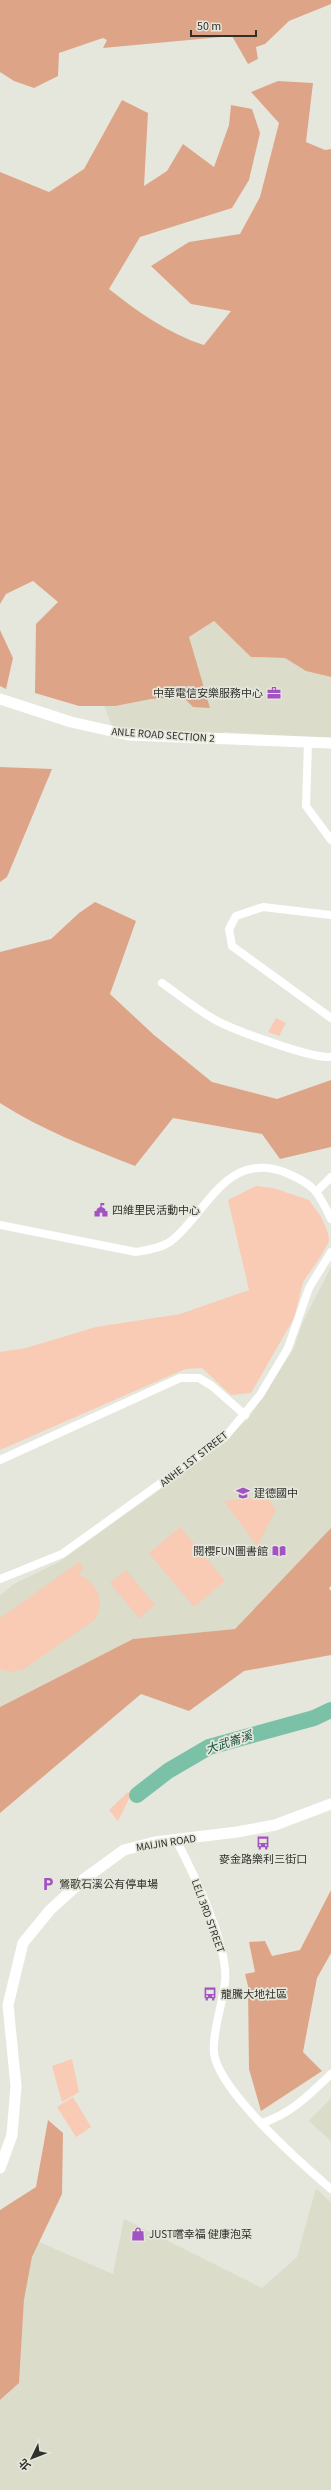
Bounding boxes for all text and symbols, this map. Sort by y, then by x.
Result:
scale bar [191,12,256,38]
text: 50 m [197,18,221,35]
office icon: 中華電信安樂服務中心 [266,685,282,701]
place label: 中華電信安樂服務中心 [153,686,263,701]
street label: ANLE ROAD SECTION 2 [111,724,215,746]
public building icon: 四維里民活動中心 [93,1202,109,1218]
place label: 四維里民活動中心 [112,1203,200,1218]
street label: ANHE 1ST STREET [157,1428,231,1490]
school or university icon: 建德國中 [235,1485,251,1501]
place label: 建德國中 [254,1486,298,1501]
library icon: 閱櫻FUN圖書館 [271,1543,287,1559]
place label: 閱櫻FUN圖書館 [193,1544,268,1559]
water label: 大武崙溪 [204,1727,256,1759]
street label: MAIJIN ROAD [135,1831,197,1855]
bus stop icon: 麥金路樂利三街口 [255,1835,271,1851]
place label: 麥金路樂利三街口 [219,1852,307,1867]
parking icon: 鶯歌石溪公有停車場 [40,1876,56,1892]
place label: 鶯歌石溪公有停車場 [59,1877,158,1892]
street label: LELI 3RD STREET [188,1877,228,1955]
bus stop icon: 龍騰大地社區 [202,1986,218,2002]
place label: 龍騰大地社區 [221,1987,287,2002]
shop icon: JUST嚐幸福 健康泡菜 [130,2226,146,2242]
place label: JUST嚐幸福 健康泡菜 [149,2227,252,2242]
north arrow [12,2438,52,2478]
text: 北 [16,2455,34,2474]

